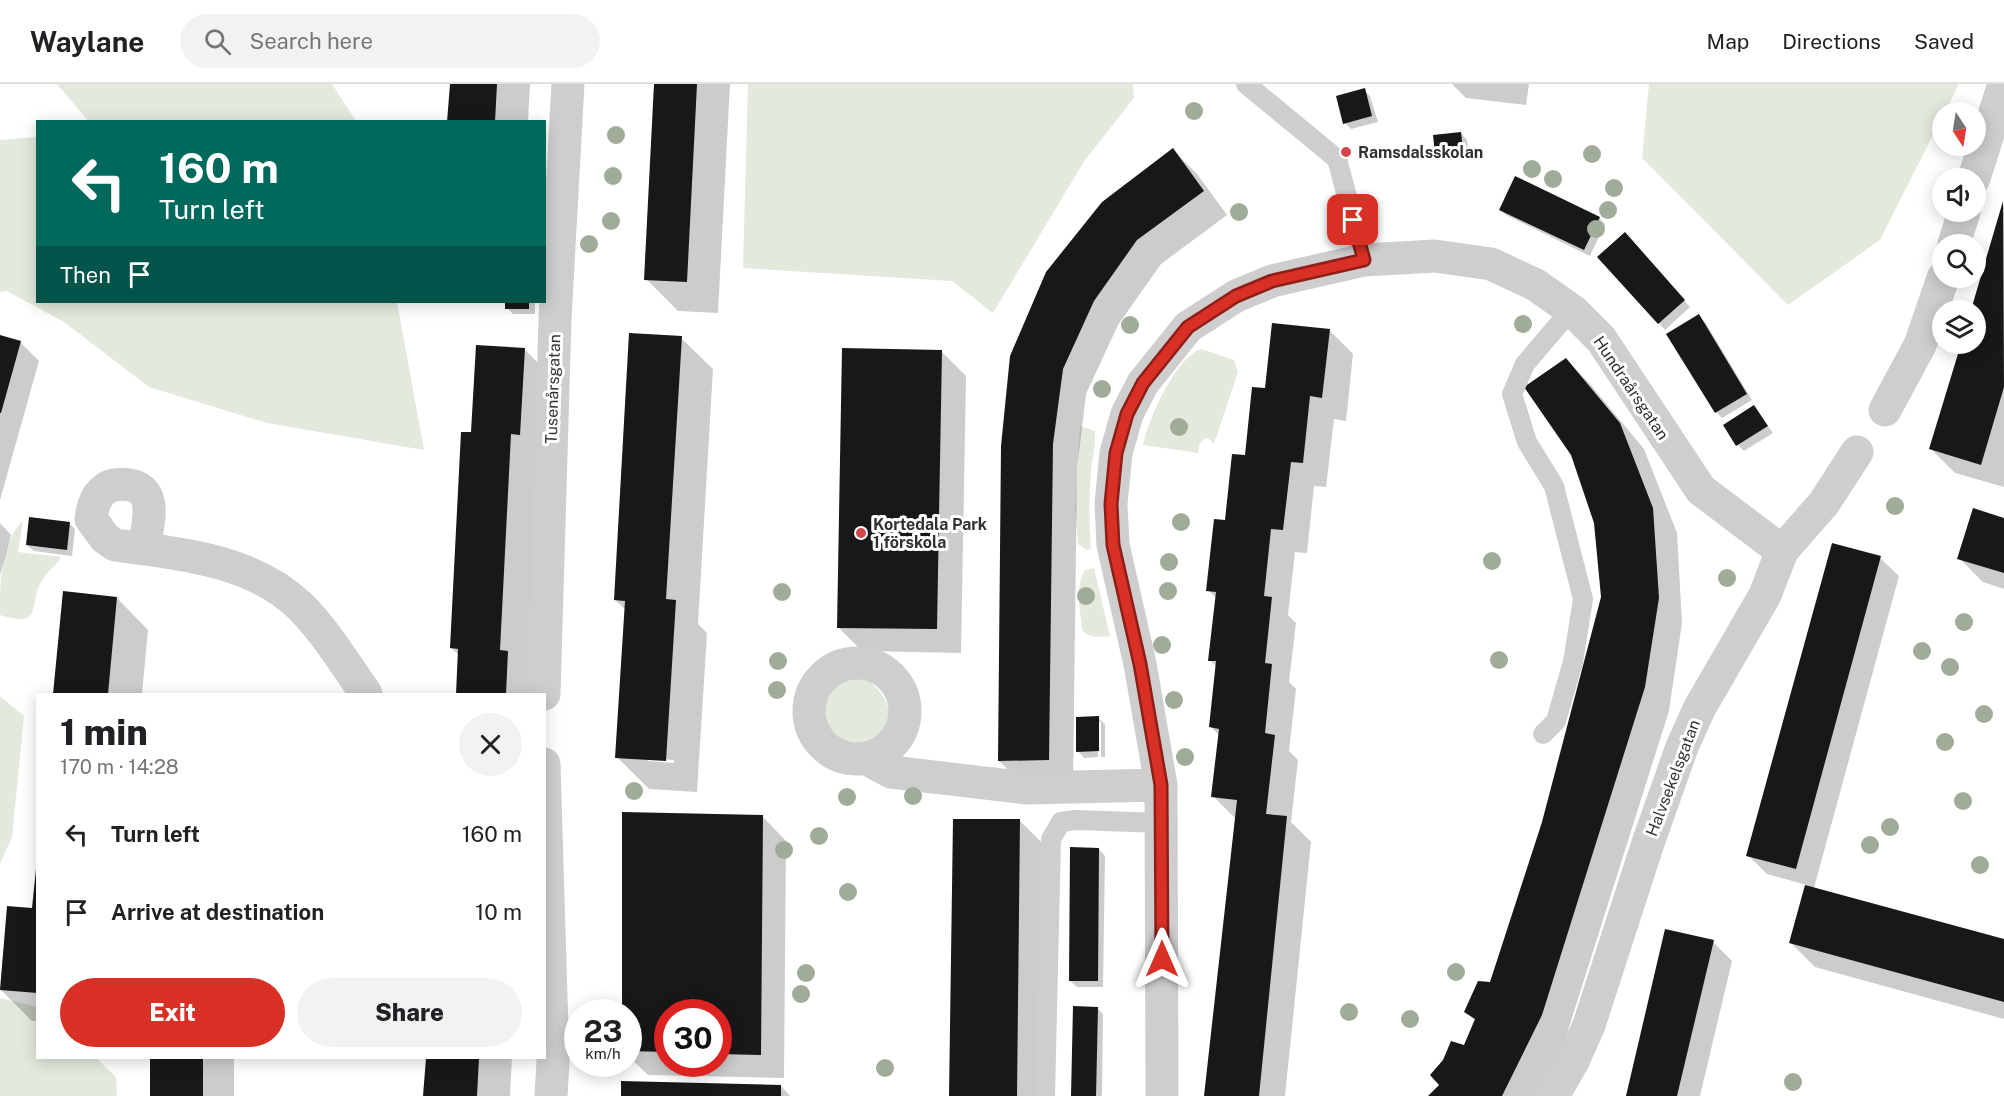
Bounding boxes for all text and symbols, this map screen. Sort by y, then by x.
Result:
search box [180,14,600,68]
text: Waylane [30,25,144,58]
icon: search [201,25,234,58]
text: Search here [249,28,373,54]
text: Map [1707,29,1749,54]
text: Directions [1782,29,1881,54]
text: Saved [1914,29,1974,54]
north arrow [1932,102,1986,156]
map controls [1932,102,1986,354]
text: 160 m [159,143,279,192]
place label: Ramsdalsskolan [1358,143,1483,162]
icon: left [60,144,138,222]
marker: Ramsdalsskolan [1339,145,1353,159]
button: sound [1932,168,1986,222]
text: Turn left [159,193,265,225]
pin [1327,194,1378,245]
icon: arrive [1336,203,1369,236]
button: search [1932,234,1986,288]
icon: arrive [123,258,156,291]
text: Then [60,262,111,288]
button: layers [1932,300,1986,354]
street label: Hundraårsgatan [1589,333,1673,443]
street label: Tusenårsgatan [542,334,564,444]
place label: Kortedala Park 1 förskola [873,515,987,552]
marker: Kortedala Park 1 förskola [854,526,868,540]
text: 1 min [60,711,148,753]
button: close [459,713,522,776]
street label: Halvsekelsgatan [1642,717,1704,839]
text: 170 m · 14:28 [60,755,179,779]
icon: left [60,818,93,851]
text: Turn left [111,821,200,847]
text: 160 m [462,821,522,847]
icon: arrive [60,896,93,929]
text: Arrive at destination [111,899,324,925]
text: 10 m [475,899,522,925]
position arrow [1130,927,1194,991]
button: Exit [60,978,285,1047]
button: Share [297,978,522,1047]
speed limit sign: 30 [654,999,732,1077]
text: 23 [583,1013,623,1049]
text: km/h [585,1045,621,1062]

